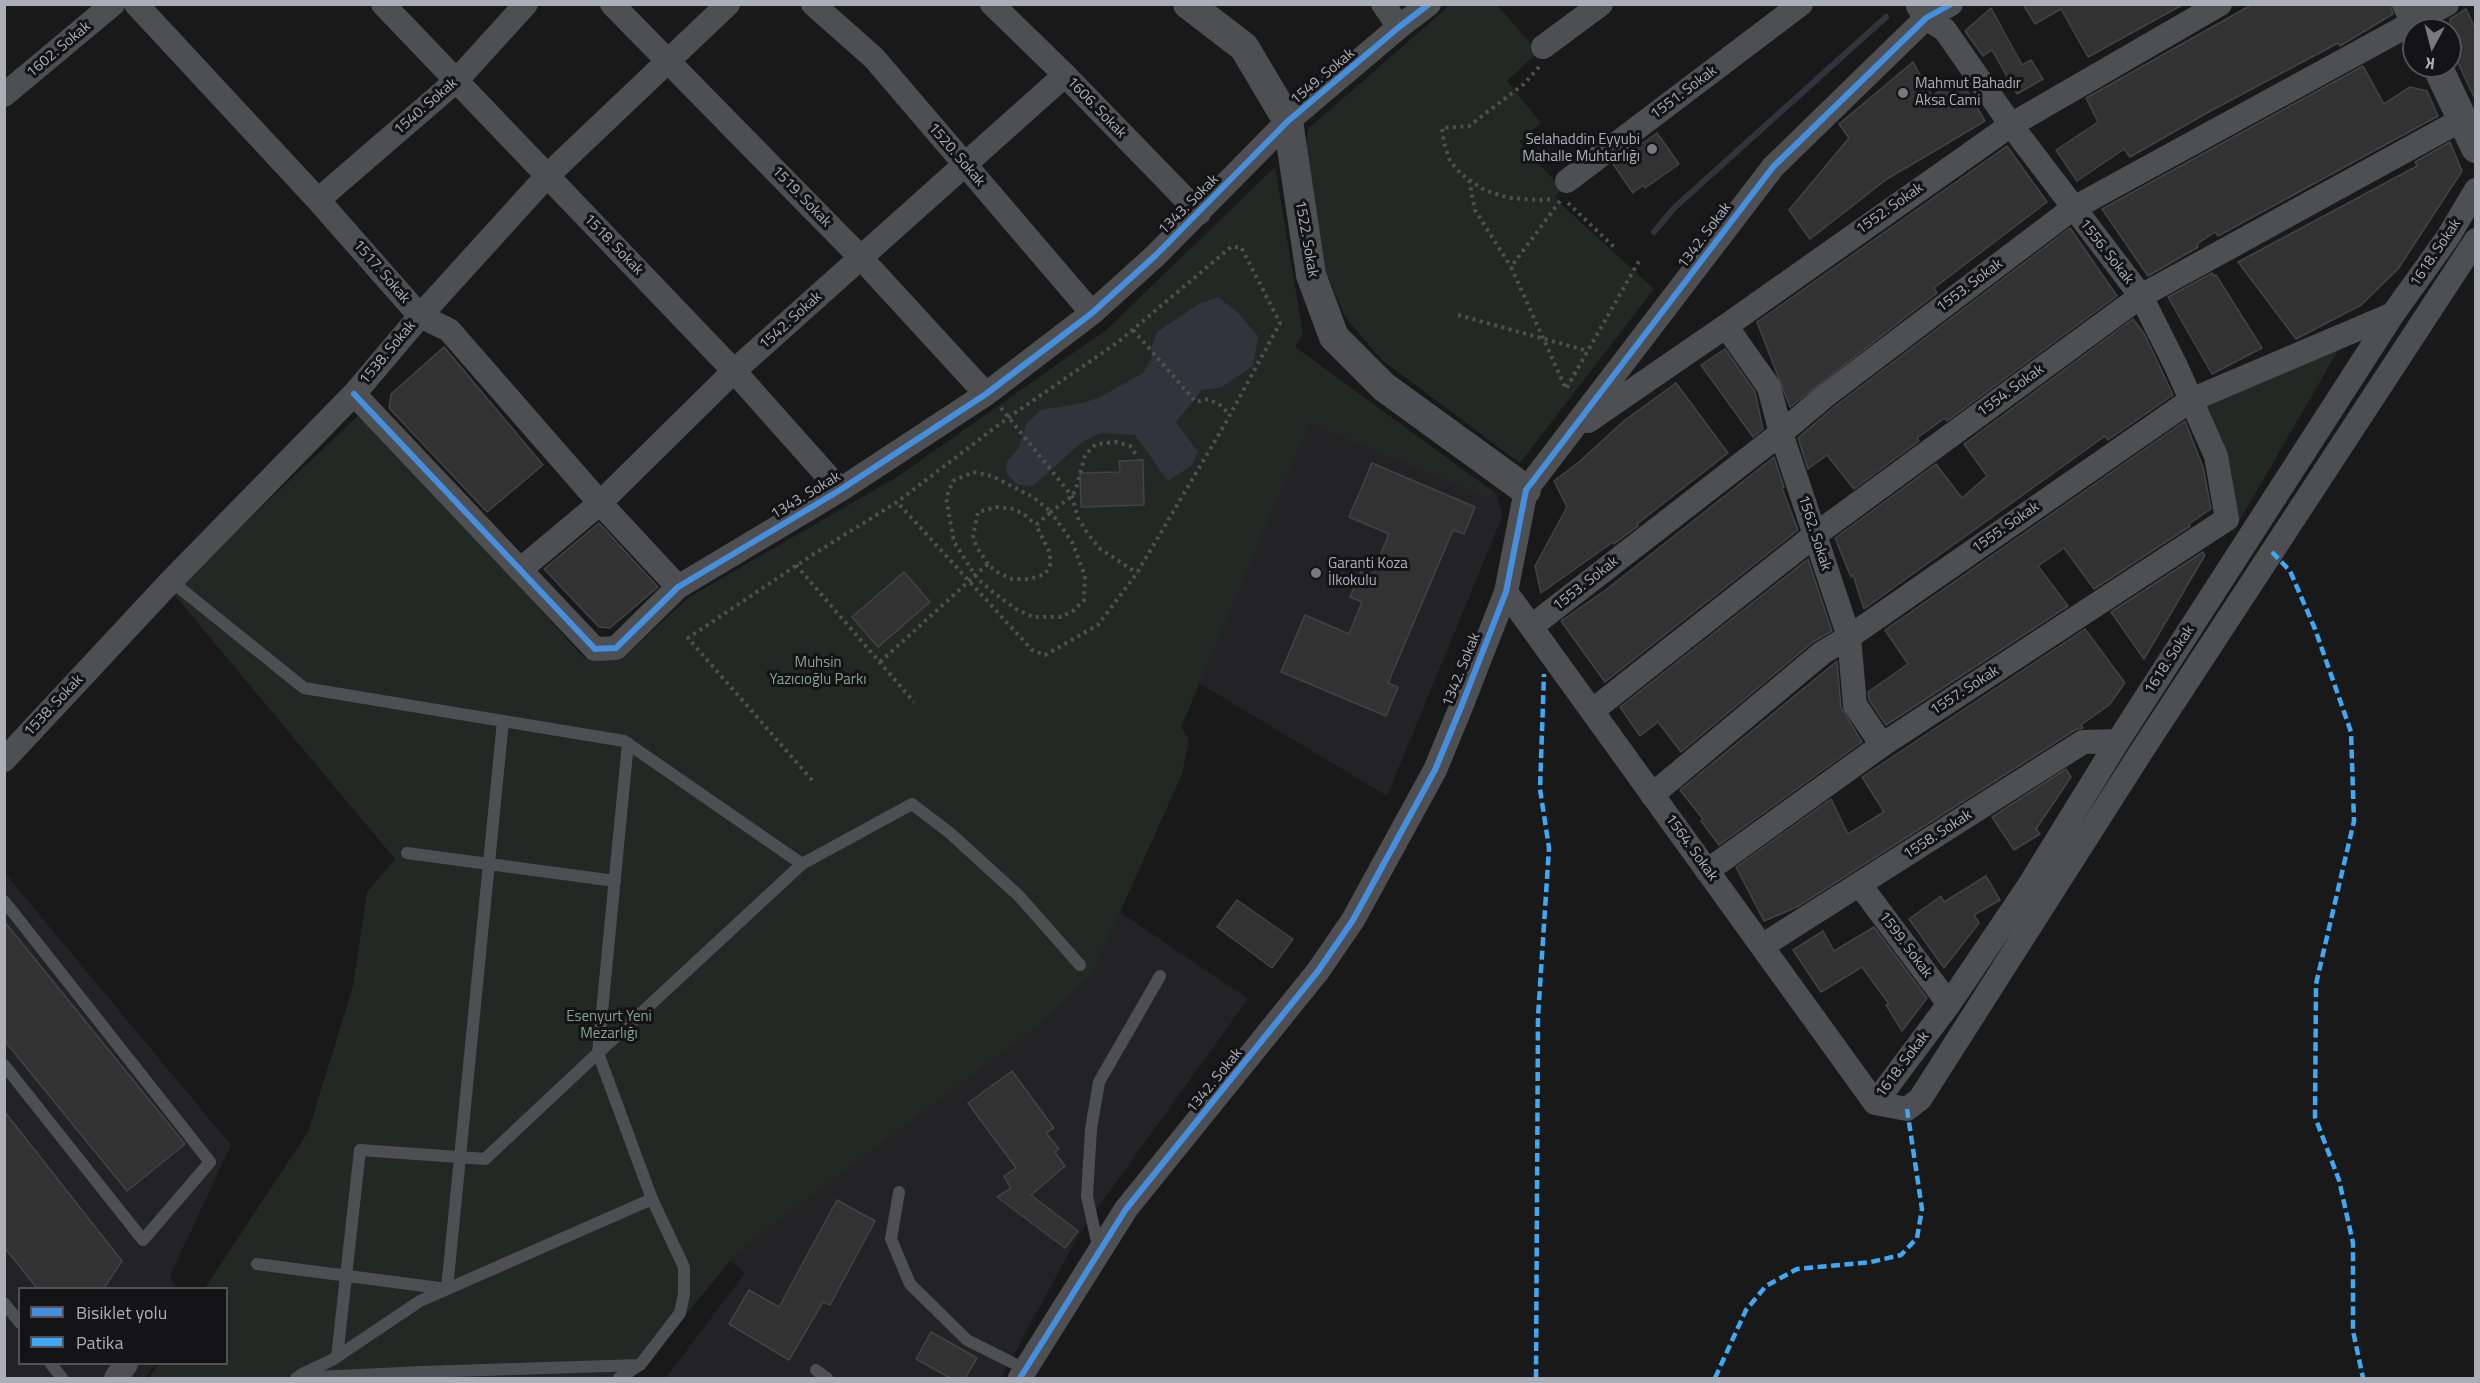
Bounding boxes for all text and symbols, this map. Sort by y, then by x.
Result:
street label: 1602. Sokak [23,18,95,82]
north arrow [2402,18,2462,78]
street label: 1549. Sokak [1287,45,1359,109]
text: K [2424,51,2436,76]
street label: 1551. Sokak [1647,62,1721,124]
street label: 1606. Sokak [1062,74,1130,142]
street label: 1540. Sokak [391,75,461,139]
place label: Mahmut Bahadır Aksa Cami [1915,75,2021,110]
marker: Mahmut Bahadır Aksa Cami [1896,86,1910,100]
street label: 1520. Sokak [924,120,988,190]
place label: Selahaddin Eyyubi Mahalle Muhtarlığı [1522,131,1640,166]
marker: Selahaddin Eyyubi Mahalle Muhtarlığı [1645,142,1659,156]
street label: 1519. Sokak [767,163,835,231]
street label: 1343. Sokak [1155,171,1223,239]
street label: 1552. Sokak [1853,179,1927,239]
street label: 1522. Sokak [1290,199,1322,279]
street label: 1342. Sokak [1674,199,1736,273]
street label: 1518. Sokak [579,211,647,279]
street label: 1556. Sokak [2075,216,2137,288]
street label: 1618. Sokak [2407,216,2465,290]
street label: 1517. Sokak [349,237,413,307]
street label: 1553. Sokak [1933,255,2007,317]
street label: 1542. Sokak [756,288,826,354]
street label: 1538. Sokak [356,317,420,389]
street label: 1554. Sokak [1974,361,2048,421]
street label: 1343. Sokak [768,468,844,524]
street label: 1562. Sokak [1793,493,1835,573]
street label: 1555. Sokak [1969,498,2043,558]
street label: 1553. Sokak [1550,553,1622,615]
place label: Garanti Koza İlkokulu [1328,555,1408,590]
marker: Garanti Koza İlkokulu [1309,566,1323,580]
street label: 1618. Sokak [2141,622,2199,698]
street label: 1342. Sokak [1439,630,1485,710]
park label: Muhsin Yazıcıoğlu Parkı [770,654,866,689]
street label: 1557. Sokak [1927,662,2003,720]
street label: 1538. Sokak [21,671,87,741]
street label: 1558. Sokak [1900,806,1976,864]
street label: 1564. Sokak [1661,811,1721,885]
street label: 1599. Sokak [1874,908,1936,982]
park label: Esenyurt Yeni Mezarlığı [566,1008,652,1043]
street label: 1618. Sokak [1872,1028,1934,1102]
street label: 1342. Sokak [1183,1045,1247,1117]
legend [18,1287,228,1365]
text: Bisiklet yolu [76,1299,167,1326]
text: Patika [76,1329,123,1356]

